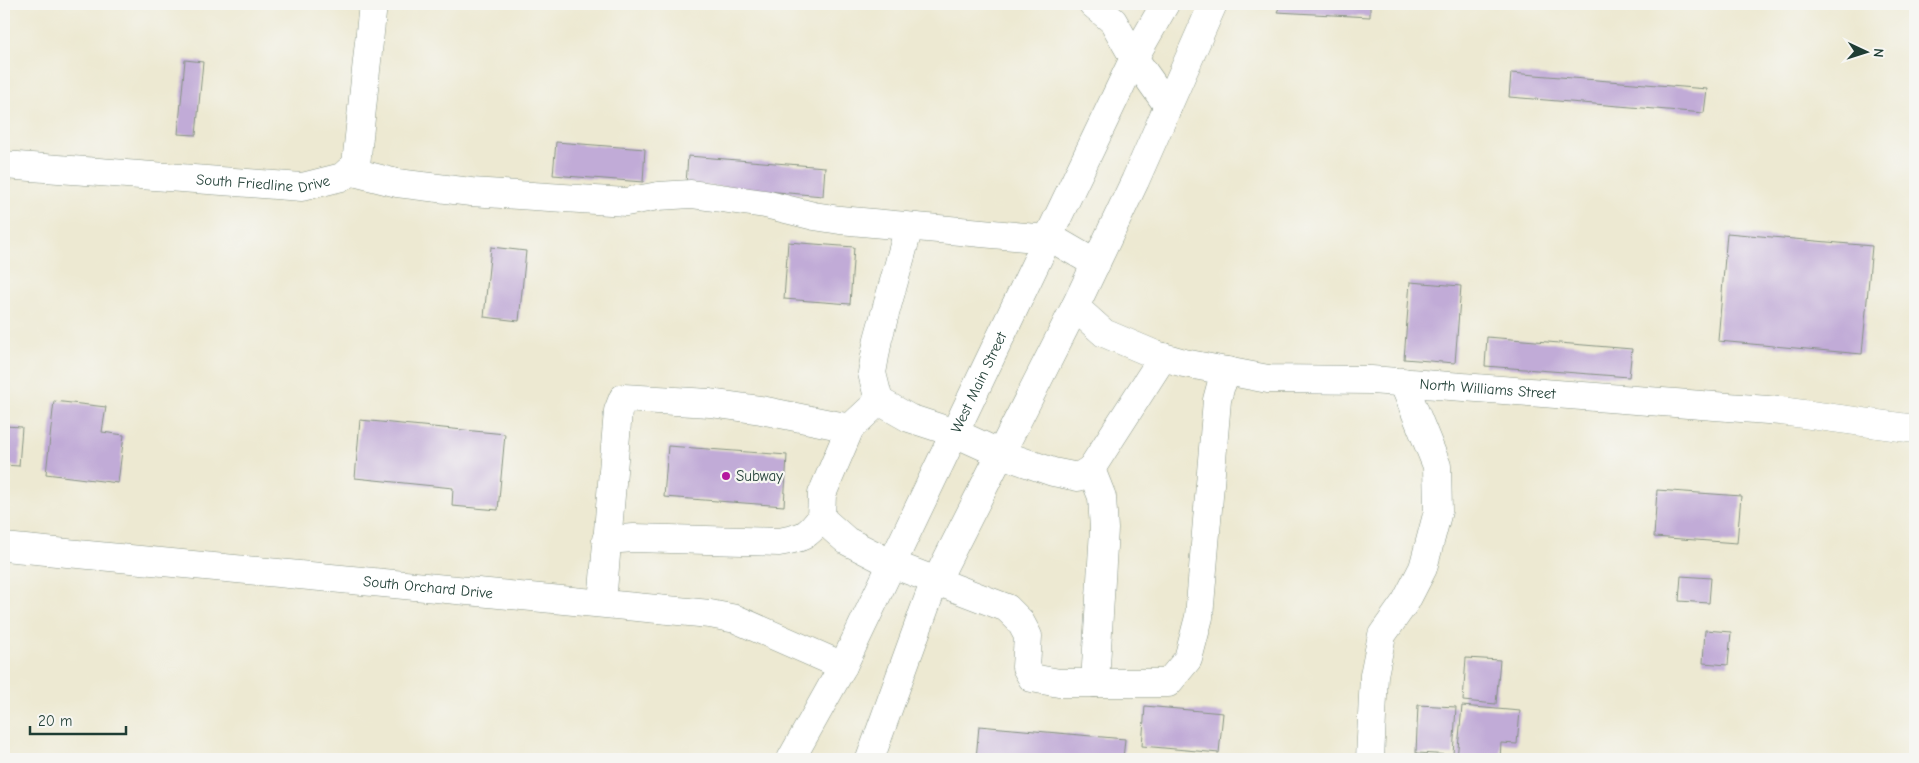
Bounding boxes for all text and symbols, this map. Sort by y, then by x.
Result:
north arrow [1842,28,1892,78]
text: N [1870,48,1887,58]
street label: South Friedline Drive [196,170,332,197]
street label: West Main Street [947,328,1011,436]
street label: North Williams Street [1419,375,1557,403]
place label: Subway [736,467,783,485]
marker: Subway [720,470,732,482]
street label: South Orchard Drive [362,572,494,602]
scale bar [30,703,126,735]
text: 20 m [38,712,72,730]

